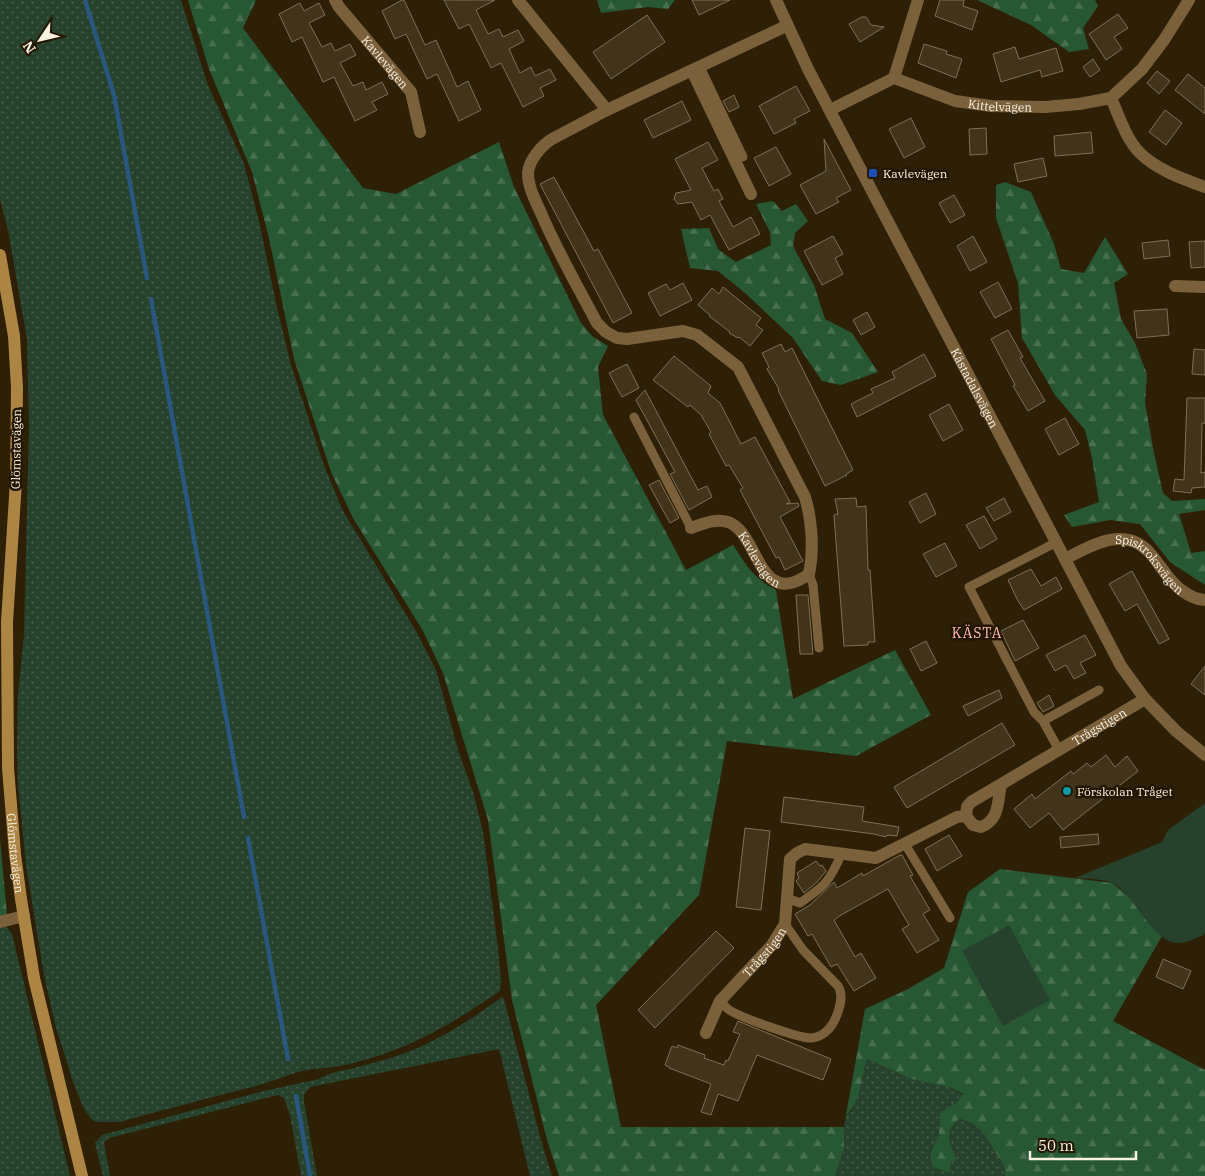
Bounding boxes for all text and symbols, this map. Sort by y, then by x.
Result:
north arrow [15,15,65,65]
street label: Kavlevägen [359,32,412,92]
text: N [19,38,40,57]
street label: Kittelvägen [967,95,1032,114]
place label: Kavlevägen [883,166,948,181]
marker: Kavlevägen [867,167,879,179]
street label: Kästadalsvägen [948,345,1002,431]
street label: Glömstavägen [8,408,24,489]
street label: Kavlevägen [736,528,783,590]
street label: Spiskroksvägen [1115,531,1188,597]
district label: KÄSTA [952,624,1002,642]
street label: Trågstigen [1069,704,1129,748]
place label: Förskolan Tråget [1077,784,1173,799]
marker: Förskolan Tråget [1061,785,1073,797]
street label: Glömstavägen [4,813,28,894]
street label: Trågstigen [739,924,789,980]
scale bar [1030,1128,1136,1160]
text: 50 m [1038,1136,1074,1155]

